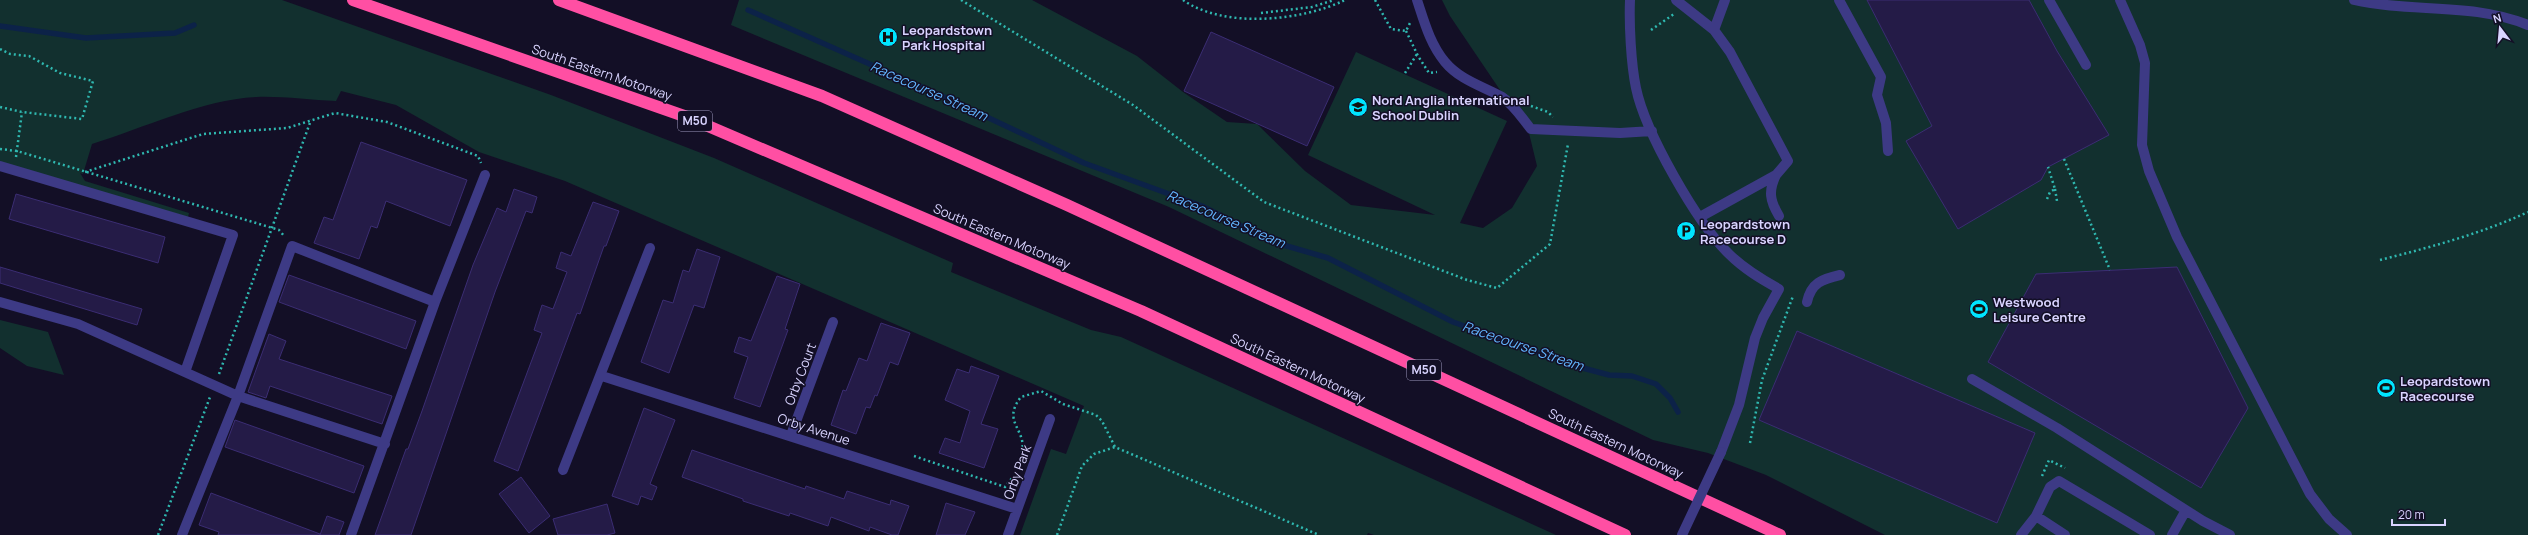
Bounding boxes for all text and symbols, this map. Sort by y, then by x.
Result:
north arrow [2480,8,2520,48]
text: N [2491,10,2503,26]
place label: Leopardstown Park Hospital [902,21,992,54]
hospital icon: Leopardstown Park Hospital [877,26,899,48]
street label: South Eastern Motorway [529,40,675,105]
water label: Racecourse Stream [868,56,992,125]
place label: Nord Anglia International School Dublin [1372,91,1530,124]
school or university icon: Nord Anglia International School Dublin [1347,96,1369,118]
road number: M50 [678,111,712,131]
water label: Racecourse Stream [1164,185,1289,252]
street label: South Eastern Motorway [931,199,1073,273]
place label: Leopardstown Racecourse D [1700,215,1790,248]
parking icon: Leopardstown Racecourse D [1675,220,1697,242]
place label: Westwood Leisure Centre [1993,293,2086,326]
sports icon: Westwood Leisure Centre [1968,298,1990,320]
water label: Racecourse Stream [1460,316,1587,375]
street label: South Eastern Motorway [1227,329,1369,407]
street label: Orby Court [780,340,820,408]
road number: M50 [1407,360,1441,380]
place label: Leopardstown Racecourse [2400,372,2490,405]
sports icon: Leopardstown Racecourse [2375,377,2397,399]
street label: South Eastern Motorway [1545,404,1687,482]
street label: Orby Avenue [775,409,853,449]
street label: Orby Park [999,442,1035,502]
scale bar [2392,501,2445,527]
text: 20 m [2398,506,2425,523]

